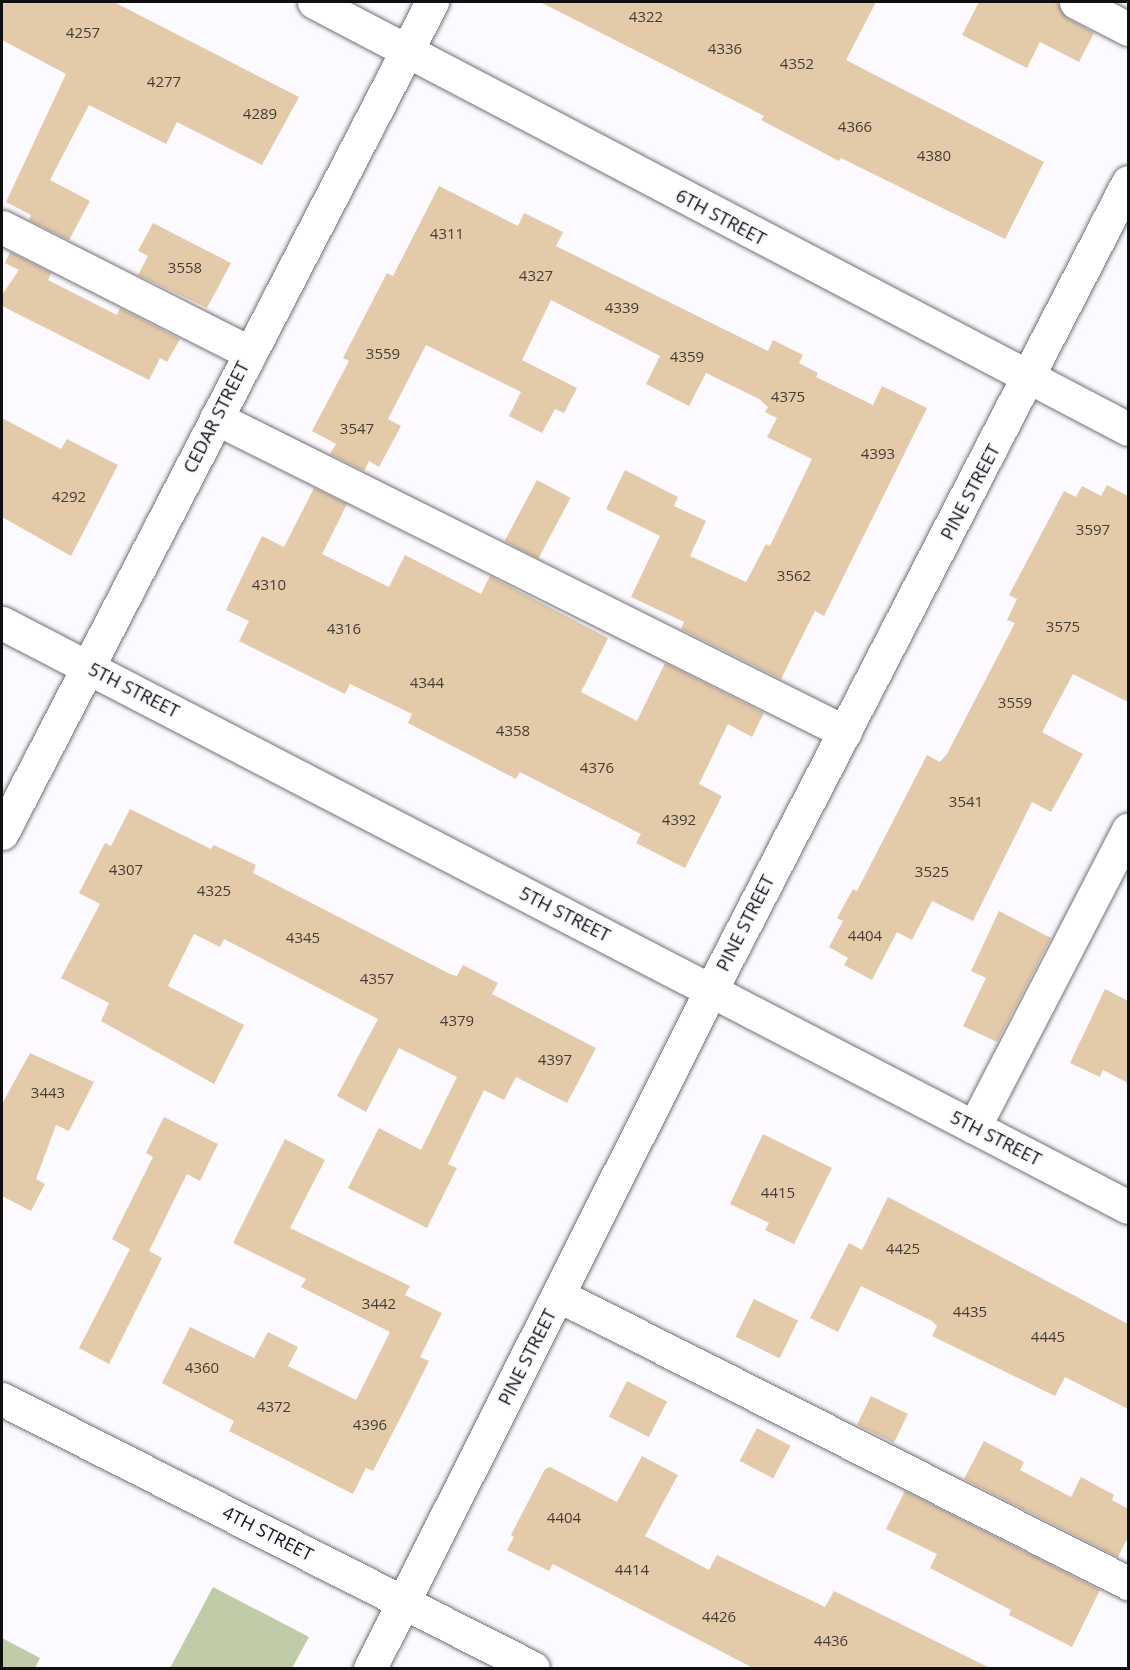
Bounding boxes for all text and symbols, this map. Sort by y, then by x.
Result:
house number: 4322 [629,8,663,26]
house number: 4257 [66,24,100,42]
house number: 4336 [708,40,742,58]
house number: 4352 [780,55,814,73]
house number: 4277 [147,73,181,91]
house number: 4289 [243,105,277,123]
house number: 4366 [838,118,872,136]
house number: 4380 [917,147,951,165]
street label: 6TH STREET [672,184,770,250]
house number: 4311 [430,225,464,243]
house number: 3558 [168,259,202,277]
house number: 4327 [519,267,553,285]
house number: 4339 [605,299,639,317]
house number: 3559 [366,345,400,363]
house number: 4359 [670,348,704,366]
street label: CEDAR STREET [179,358,253,476]
house number: 4375 [771,388,805,406]
house number: 3547 [340,420,374,438]
street label: PINE STREET [936,441,1004,543]
house number: 4393 [861,445,895,463]
house number: 4292 [52,488,86,506]
house number: 3597 [1076,521,1110,539]
house number: 3562 [777,567,811,585]
house number: 4310 [252,576,286,594]
house number: 3575 [1046,618,1080,636]
house number: 4316 [327,620,361,638]
street label: 5TH STREET [85,658,183,722]
house number: 4344 [410,674,444,692]
house number: 3559 [998,694,1032,712]
house number: 4358 [496,722,530,740]
house number: 4376 [580,759,614,777]
house number: 3541 [949,793,983,811]
house number: 4392 [662,811,696,829]
house number: 4307 [109,861,143,879]
house number: 3525 [915,863,949,881]
street label: PINE STREET [712,871,778,975]
house number: 4325 [197,882,231,900]
street label: 5TH STREET [516,882,614,946]
house number: 4404 [848,927,882,945]
house number: 4345 [286,929,320,947]
house number: 4357 [360,970,394,988]
house number: 4379 [440,1012,474,1030]
house number: 4397 [538,1051,572,1069]
house number: 3443 [31,1084,65,1102]
street label: 5TH STREET [947,1106,1045,1170]
house number: 4415 [761,1184,795,1202]
house number: 4425 [886,1240,920,1258]
house number: 3442 [362,1295,396,1313]
house number: 4435 [953,1303,987,1321]
street label: PINE STREET [494,1305,560,1409]
house number: 4445 [1031,1328,1065,1346]
house number: 4360 [185,1359,219,1377]
house number: 4372 [257,1398,291,1416]
house number: 4396 [353,1416,387,1434]
street label: 4TH STREET [219,1501,317,1565]
house number: 4404 [547,1509,581,1527]
house number: 4414 [615,1561,649,1579]
house number: 4426 [702,1608,736,1626]
house number: 4436 [814,1632,848,1650]

